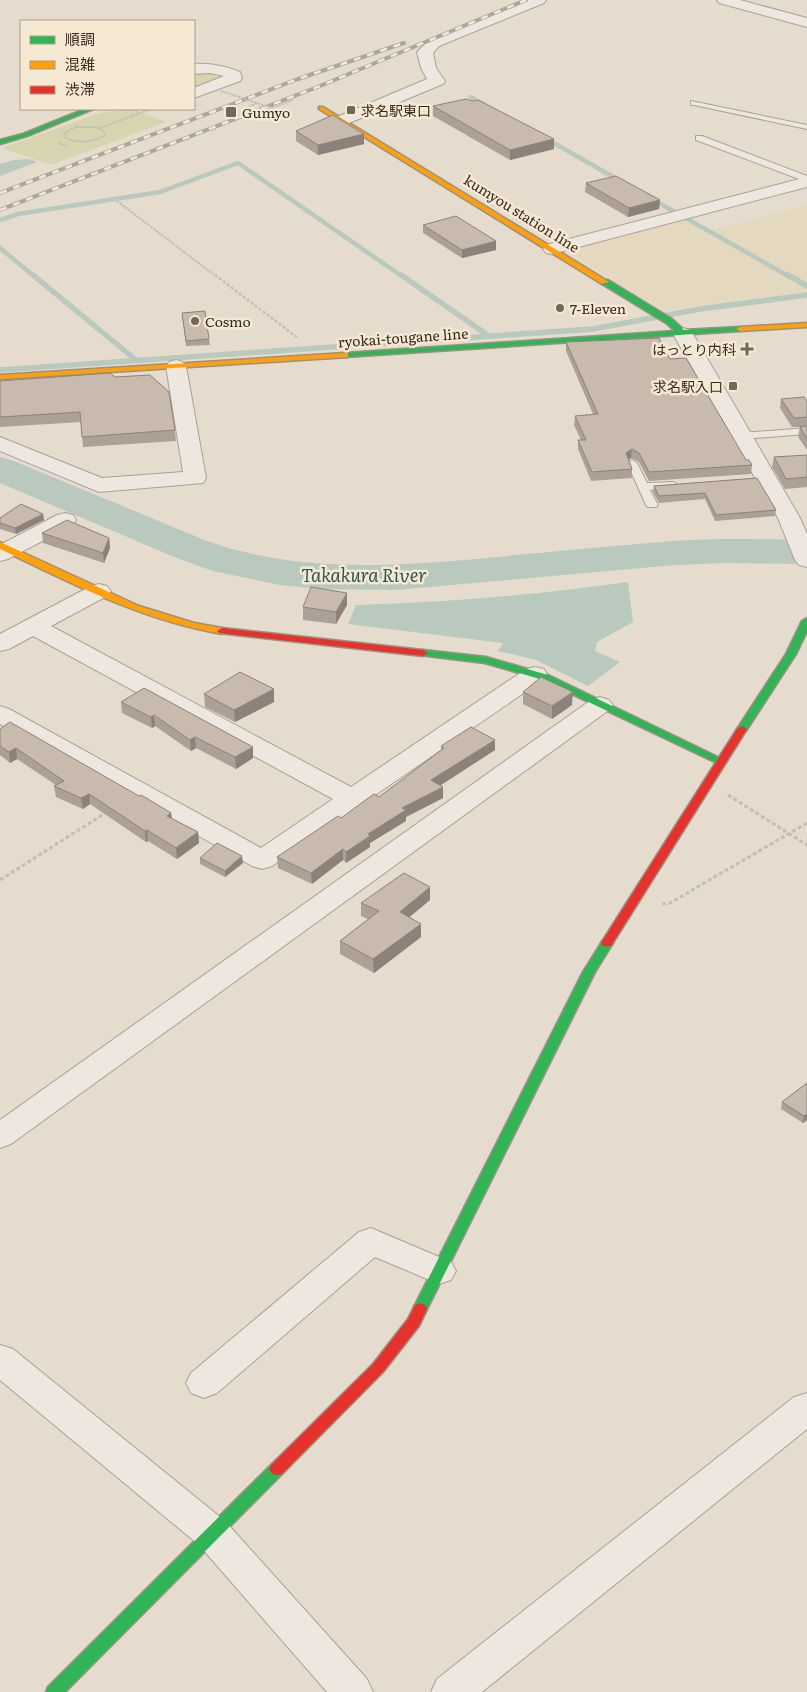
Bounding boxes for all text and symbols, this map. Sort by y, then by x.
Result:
legend [20,20,195,110]
text: 順調 [65,27,95,50]
text: 混雑 [65,52,95,75]
text: 渋滞 [65,77,95,100]
place label: 求名駅東口 [361,100,431,120]
place label: Gumyo [242,102,290,122]
marker: 求名駅東口 [345,104,357,116]
marker: Gumyo [224,105,238,119]
street label: kumyou station line [460,169,584,257]
place label: 7-Eleven [570,298,626,318]
marker: 7-Eleven [554,302,566,314]
place label: Cosmo [205,311,251,331]
marker: Cosmo [189,315,201,327]
street label: ryokai-tougane line [337,322,469,352]
place label: はっとり内科 [652,339,736,359]
marker: はっとり内科 [740,342,754,356]
place label: 求名駅入口 [653,376,723,396]
marker: 求名駅入口 [727,380,739,392]
water label: Takakura River [301,561,427,588]

